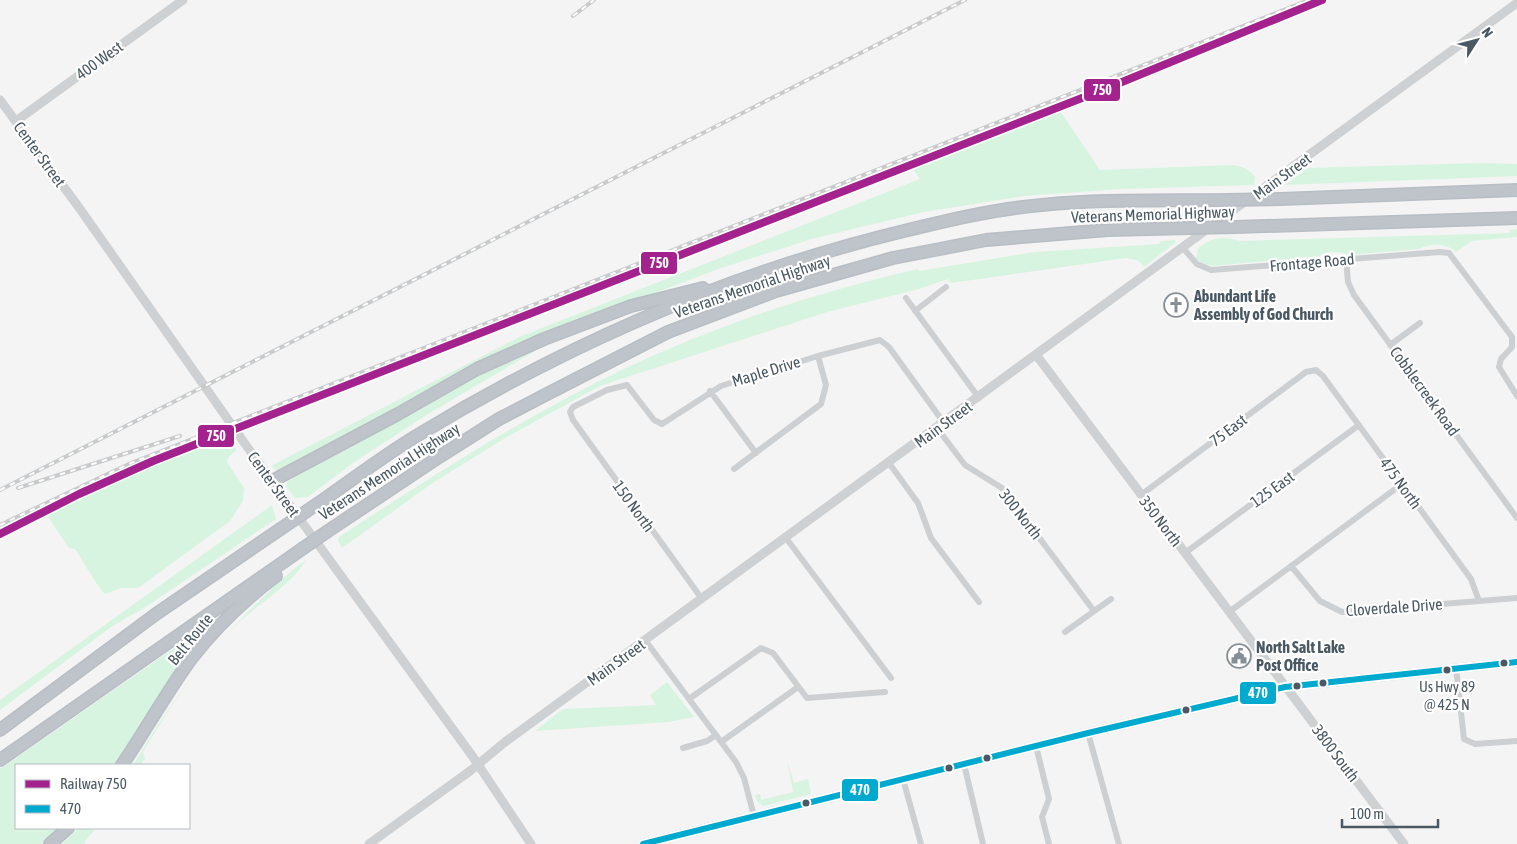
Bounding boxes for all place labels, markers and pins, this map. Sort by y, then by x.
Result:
place label: Abundant Life Assembly of God Church [1193,287,1334,323]
church icon: Abundant Life Assembly of God Church [1163,292,1189,318]
place label: North Salt Lake Post Office [1256,638,1345,674]
public building icon: North Salt Lake Post Office [1226,643,1252,669]
unlabelled marker [1499,658,1509,668]
marker: Us Hwy 89 @ 425 N [1442,665,1452,675]
unlabelled marker [1318,678,1328,688]
place label: Us Hwy 89 @ 425 N [1419,678,1475,713]
unlabelled marker [1292,681,1302,691]
unlabelled marker [1181,705,1191,715]
unlabelled marker [982,753,992,763]
unlabelled marker [944,763,954,773]
unlabelled marker [801,798,811,808]

